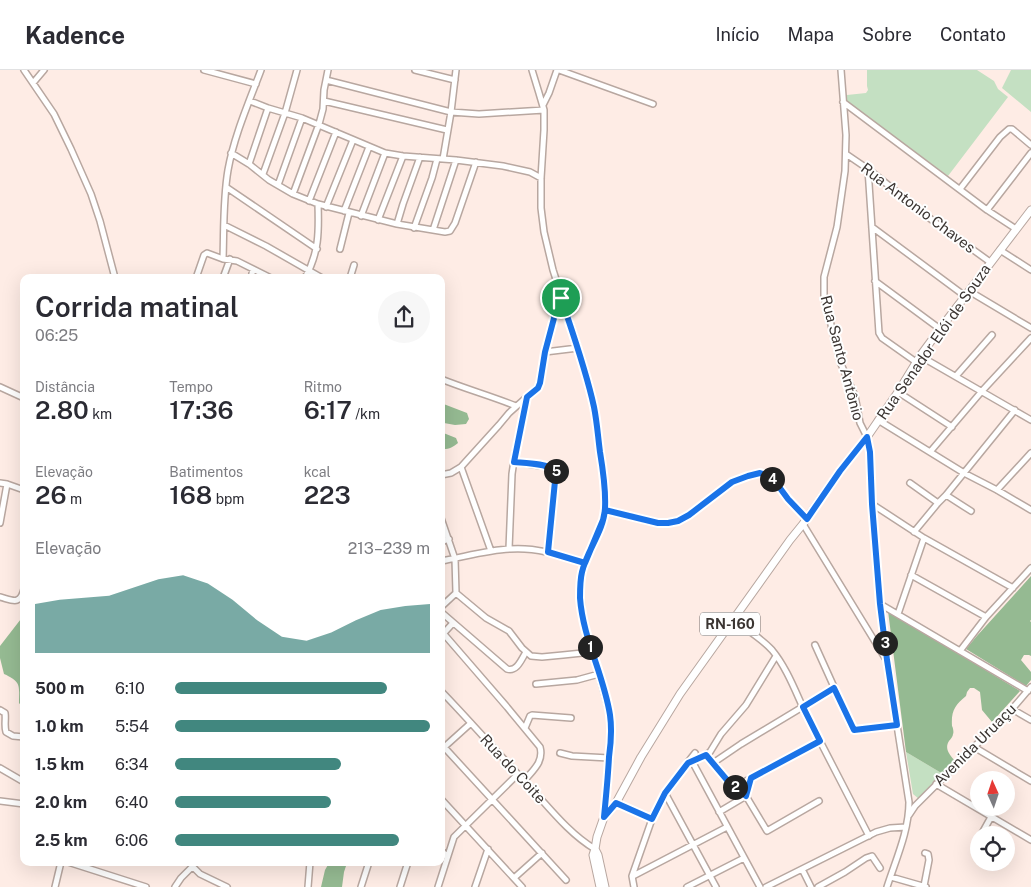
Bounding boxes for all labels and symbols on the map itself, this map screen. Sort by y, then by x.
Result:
street label: Rua Antonio Chaves [858,159,979,256]
street label: Rua Senador Elói de Souza [873,261,994,423]
pin [540,277,582,319]
street label: Rua Santo Antônio [818,293,867,422]
pin: 5 [544,458,568,484]
pin: 4 [760,466,784,492]
road number: RN-160 [700,612,760,636]
pin: 3 [872,630,898,656]
pin: 1 [578,634,602,660]
street label: Avenida Uruaçu [930,700,1019,789]
street label: Rua do Coite [477,731,550,807]
north arrow [970,771,1015,816]
pin: 2 [722,774,748,800]

